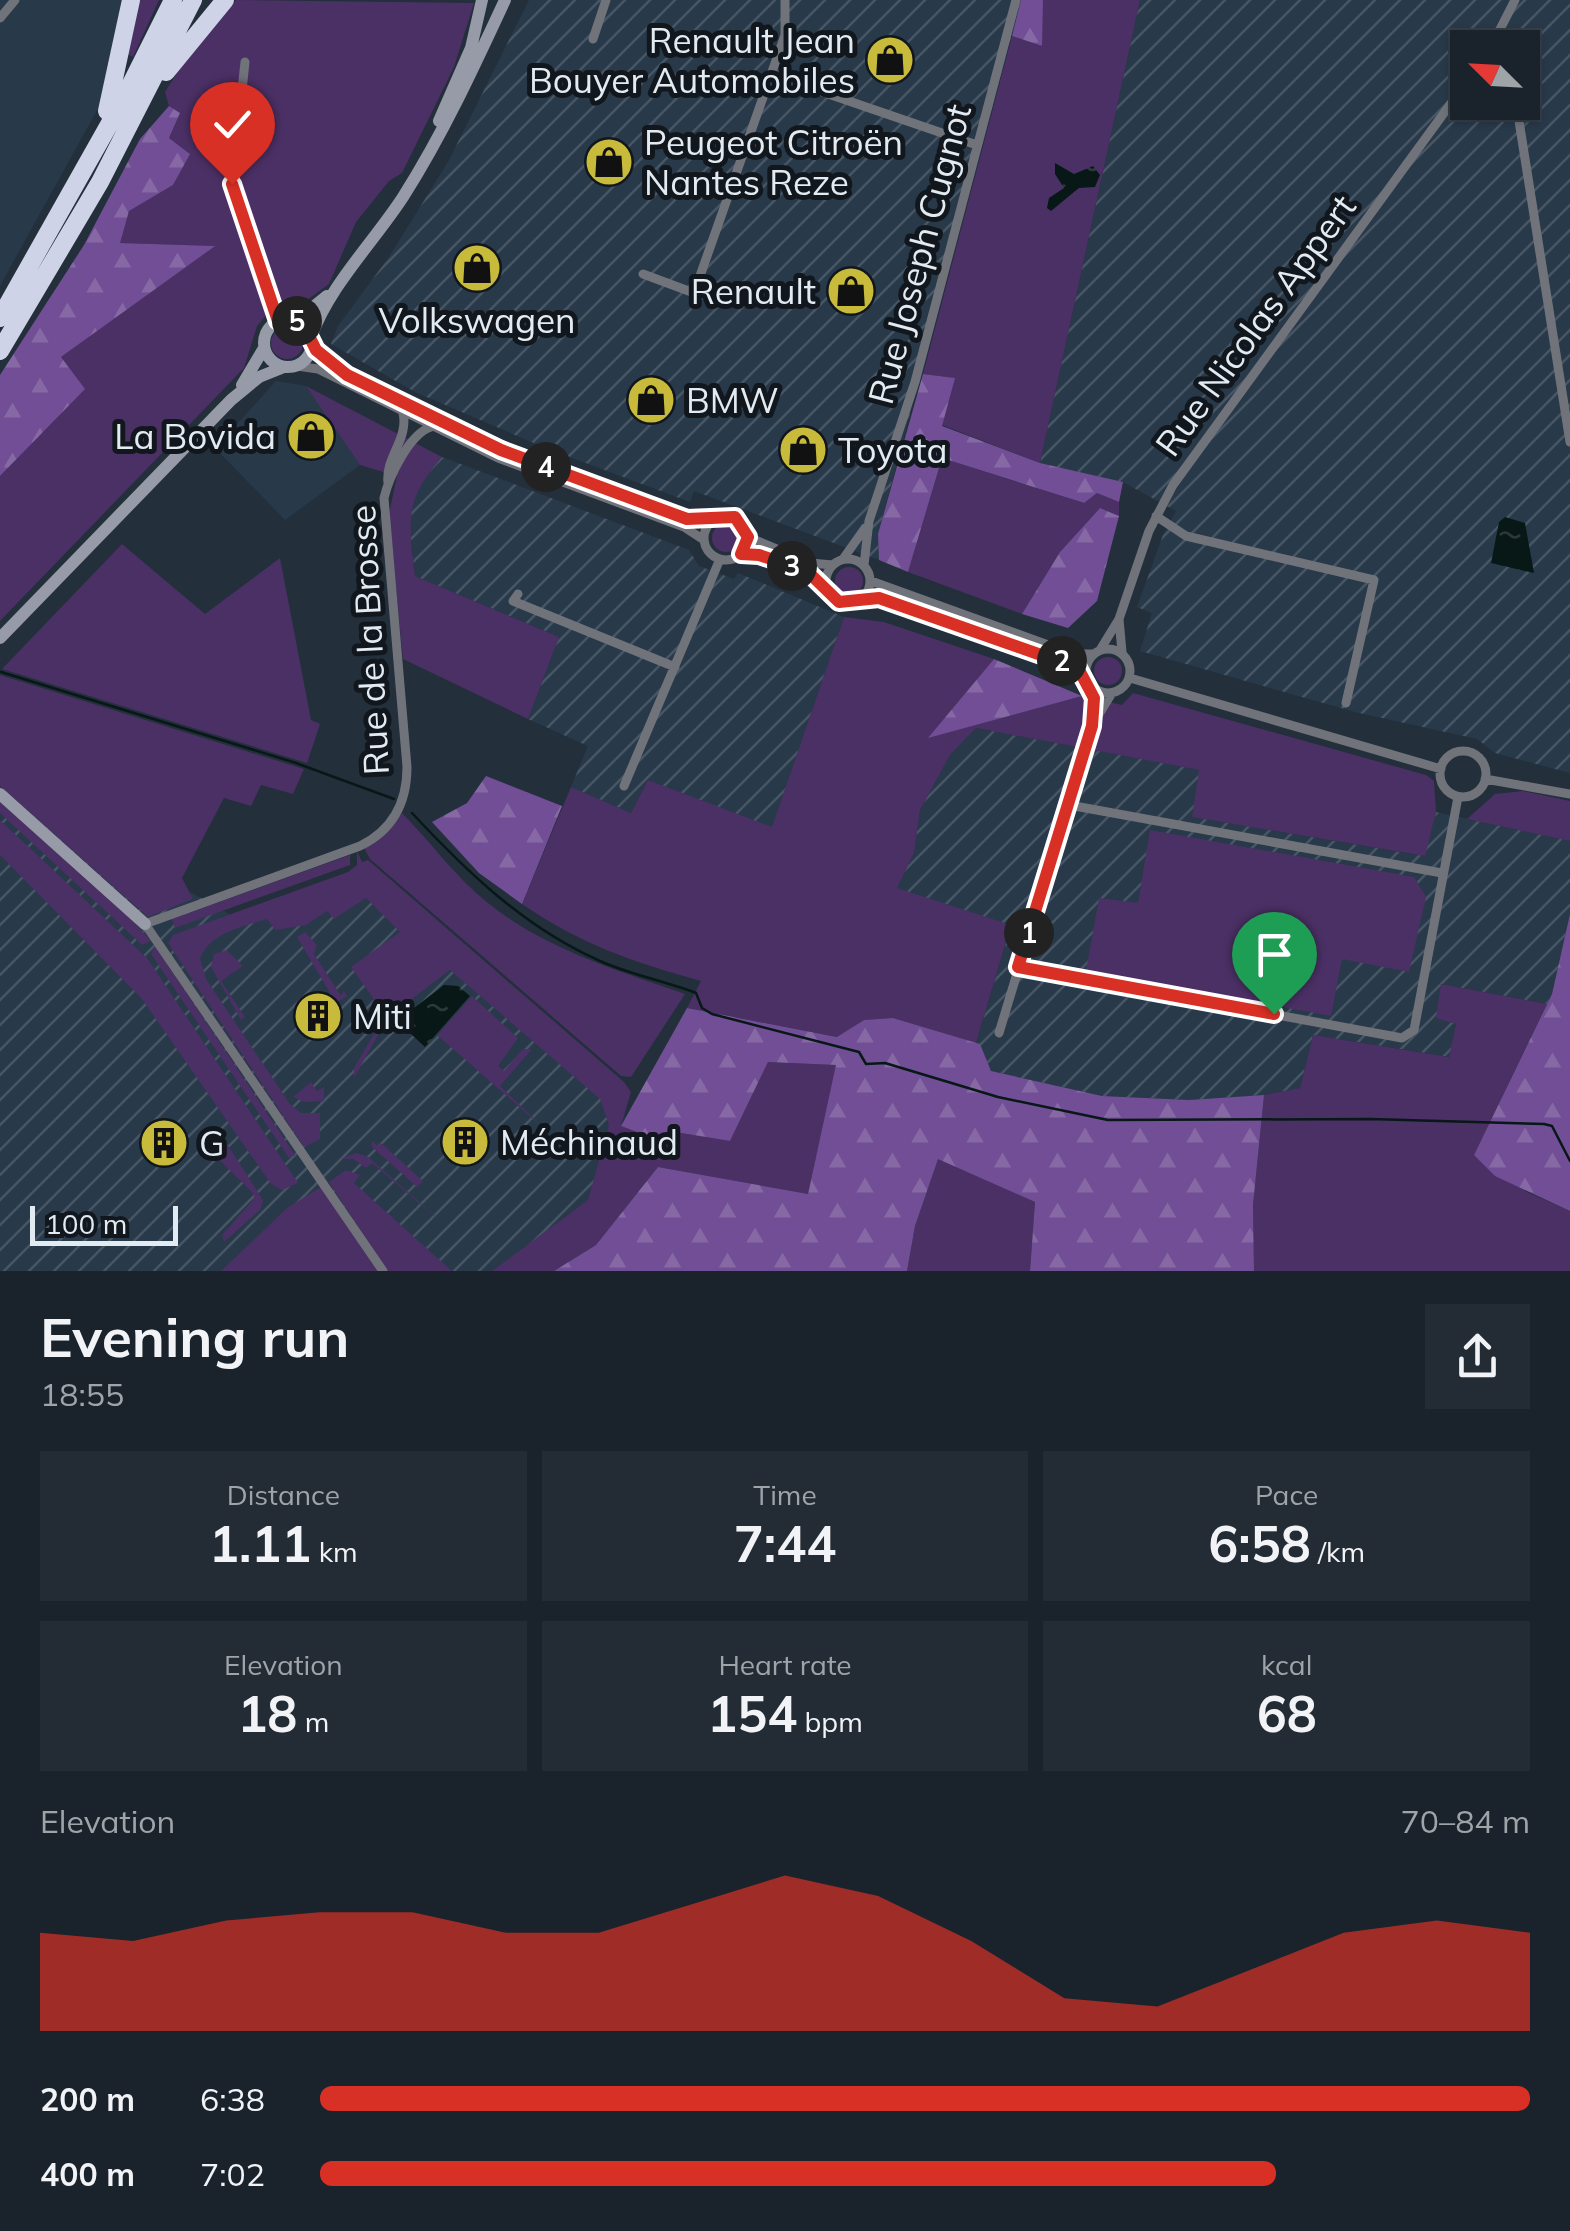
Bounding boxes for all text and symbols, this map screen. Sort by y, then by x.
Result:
place label: Renault Jean Bouyer Automobiles [529,18,855,102]
north arrow [1450,30,1540,120]
map controls [1450,30,1540,120]
shop icon: Renault Jean Bouyer Automobiles [864,34,916,86]
pin [190,82,275,185]
icon: check [205,97,260,152]
street label: Rue Joseph Cugnot [858,99,980,409]
place label: Peugeot Citroën Nantes Reze [644,120,903,204]
shop icon: Peugeot Citroën Nantes Reze [583,136,635,188]
street label: Rue Nicolas Appert [1145,186,1365,464]
shop icon: Volkswagen [451,242,503,294]
shop icon: Renault [825,265,877,317]
place label: Renault [691,269,816,313]
pin: 5 [272,296,322,346]
place label: Volkswagen [378,298,576,342]
text: 5 [289,303,305,338]
shop icon: BMW [625,374,677,426]
place label: BMW [686,378,779,422]
shop icon: La Bovida [285,410,337,462]
place label: La Bovida [114,414,276,458]
shop icon: Toyota [777,424,829,476]
place label: Toyota [838,428,948,472]
pin: 4 [521,442,571,492]
text: 4 [538,449,554,484]
street label: Rue de la Brosse [340,504,398,776]
pin: 3 [767,541,817,591]
text: 3 [784,548,800,583]
pin: 2 [1037,636,1087,686]
text: 2 [1054,643,1070,678]
pin: 1 [1004,908,1054,958]
pin [1232,912,1317,1015]
text: 1 [1021,915,1037,950]
icon: arrive [1247,927,1302,982]
building icon: Miti [292,990,344,1042]
place label: Miti [353,994,412,1038]
building icon: Méchinaud [439,1116,491,1168]
building icon: G [138,1117,190,1169]
place label: Méchinaud [500,1120,678,1164]
place label: G [199,1121,225,1165]
scale bar [30,1201,178,1246]
text: 100 m [45,1206,127,1241]
text: Evening run [40,1302,349,1371]
button: share [1425,1304,1530,1409]
text: 18:55 [40,1374,124,1414]
text: Distance [227,1477,340,1512]
text: Time [753,1477,817,1512]
text: Pace [1255,1477,1318,1512]
text: 1.11 [209,1512,311,1575]
text: 7:44 [734,1512,836,1575]
text: 6:58 [1208,1512,1311,1575]
text: km [311,1534,358,1569]
text: /km [1311,1534,1365,1569]
text: Elevation [224,1647,343,1682]
text: Heart rate [718,1647,852,1682]
text: kcal [1261,1647,1312,1682]
text: 18 [237,1682,297,1745]
text: 154 [707,1682,797,1745]
text: 68 [1257,1682,1317,1745]
text: m [297,1704,329,1739]
text: bpm [797,1704,863,1739]
text: Elevation [40,1801,175,1841]
text: 70–84 m [1401,1801,1530,1841]
text: 200 m [40,2079,135,2119]
text: 6:38 [200,2079,265,2119]
text: 400 m [40,2154,135,2194]
text: 7:02 [200,2154,265,2194]

